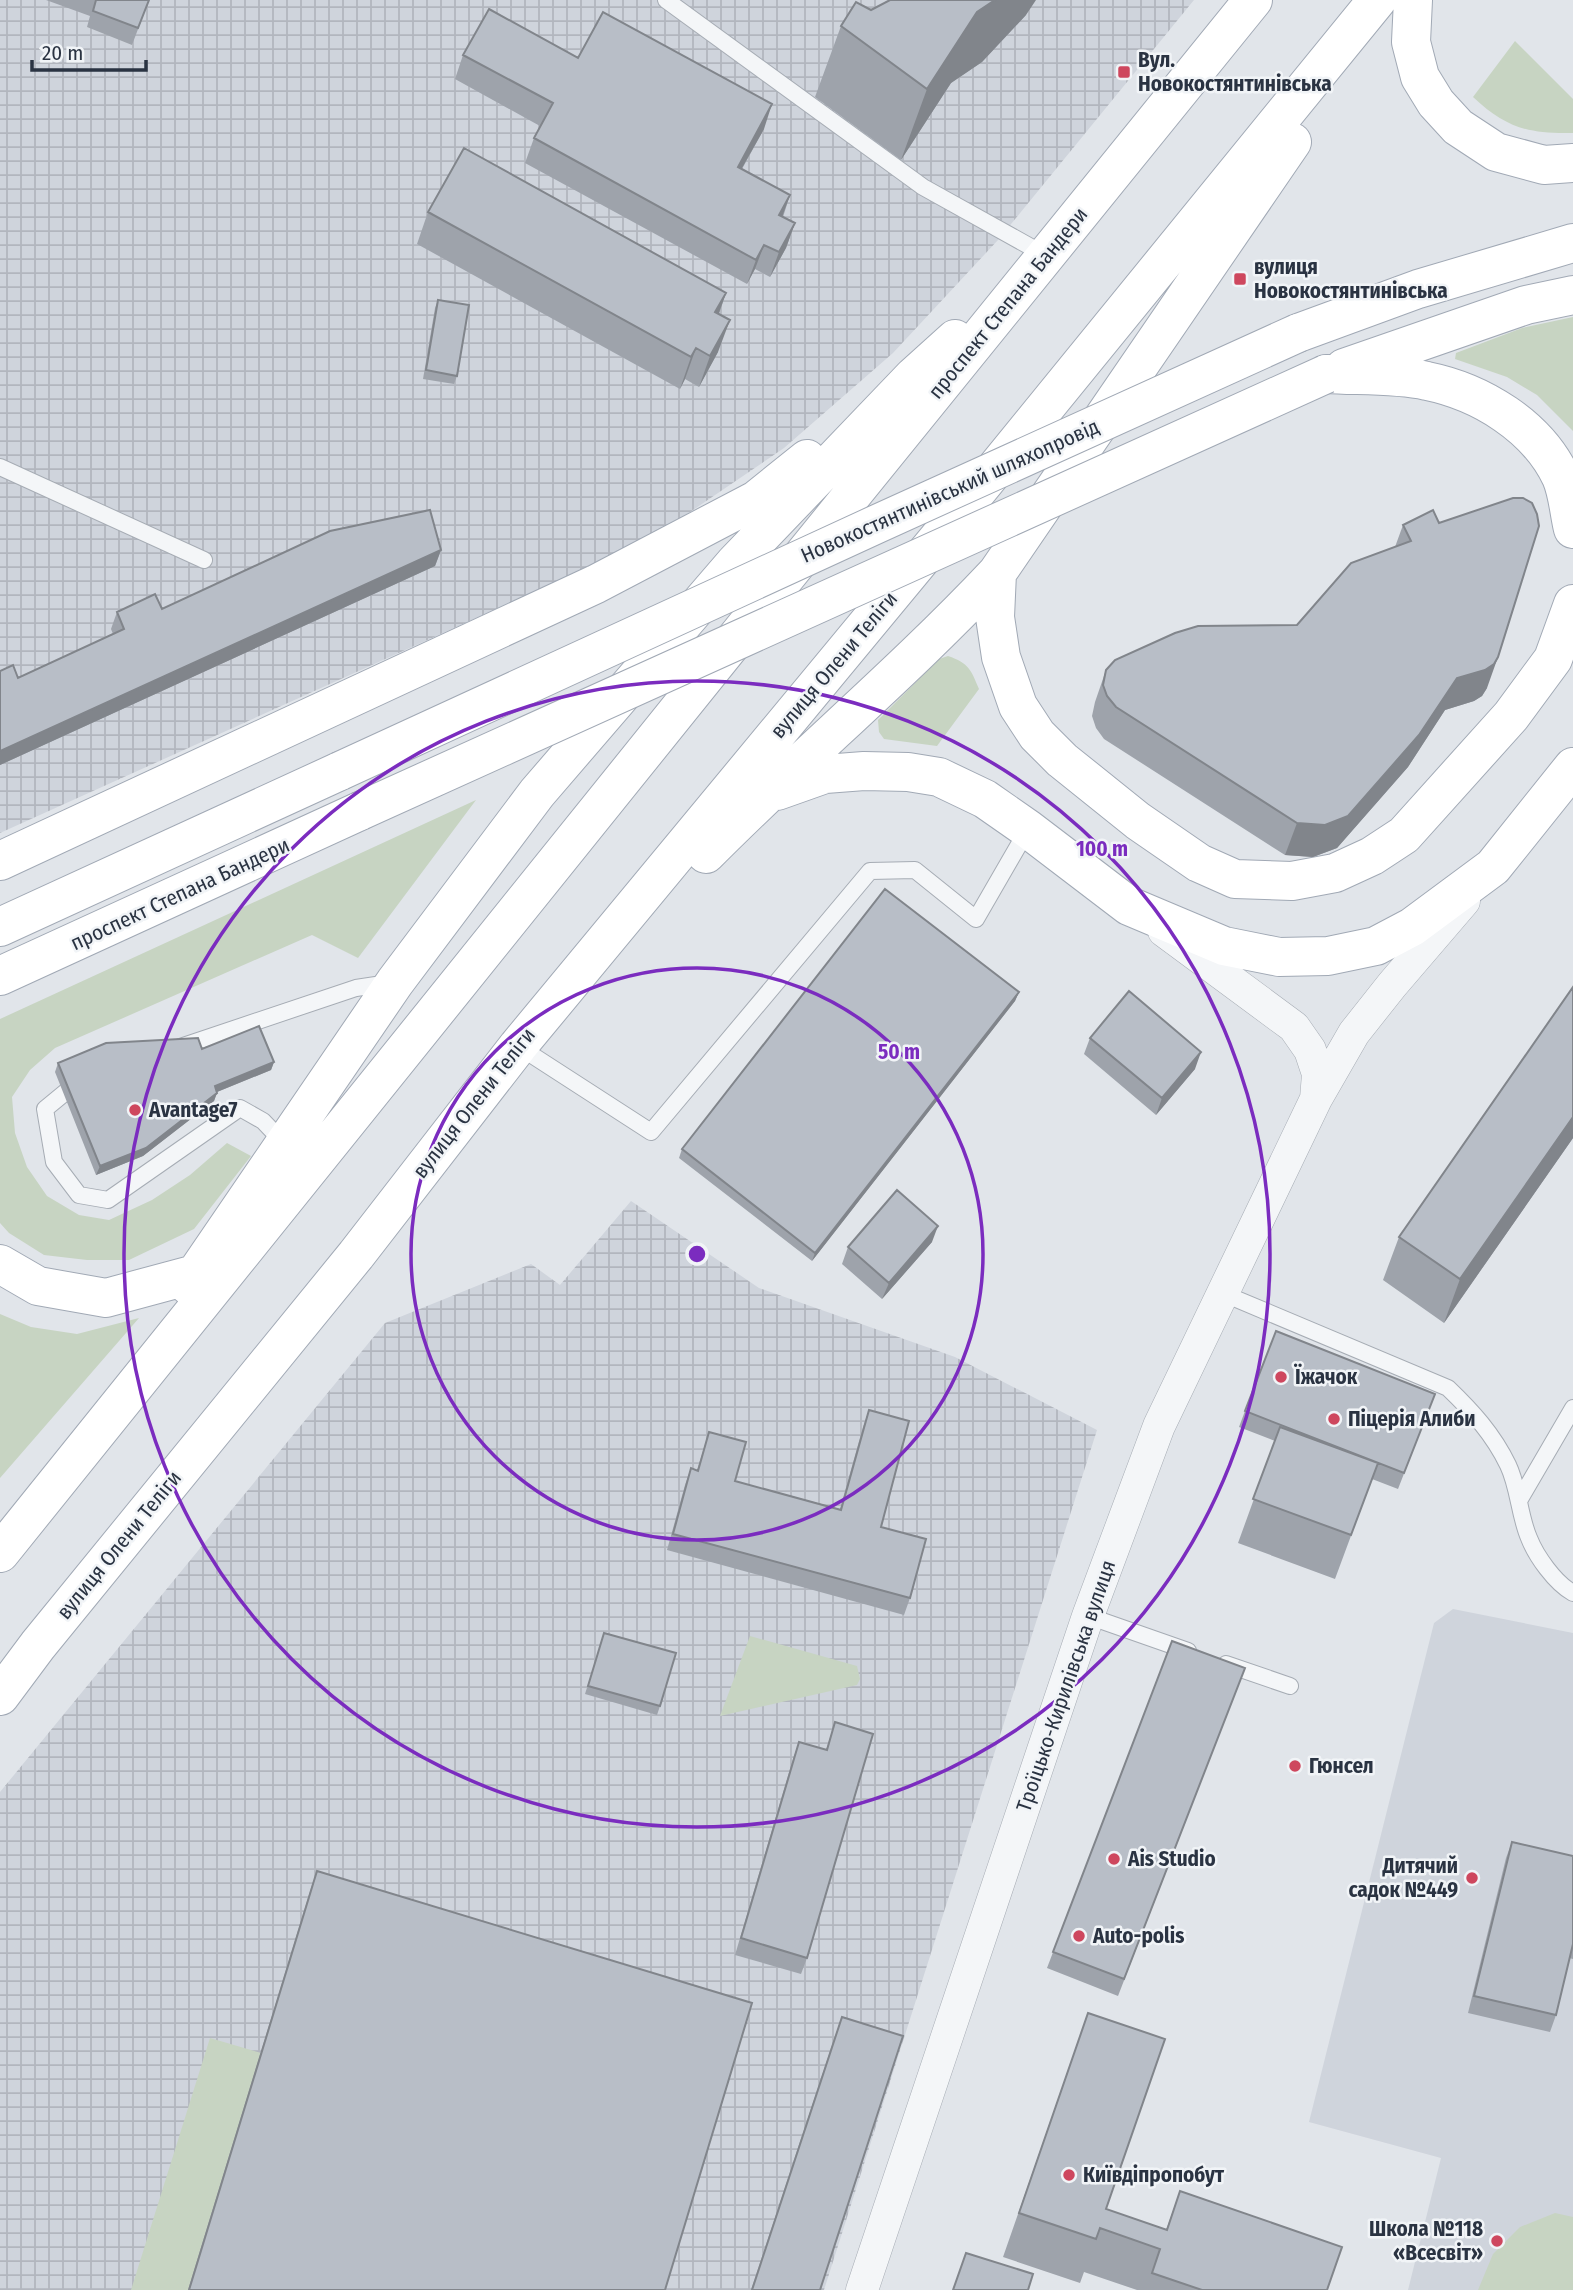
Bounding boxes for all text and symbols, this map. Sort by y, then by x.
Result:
scale bar [32,28,145,72]
text: 20 m [42,40,83,66]
place label: Вул. Новокостянтинівська [1138,47,1332,97]
marker: Вул. Новокостянтинівська [1116,64,1132,80]
street label: проспект Степана Бандери [923,202,1093,404]
place label: вулиця Новокостянтинівська [1254,254,1448,304]
marker: вулиця Новокостянтинівська [1232,271,1248,287]
street label: Новокостянтинівський шляхопровід [797,413,1103,569]
street label: вулиця Олени Теліги [765,586,903,744]
street label: проспект Степана Бандери [66,832,294,956]
text: 100 m [1076,836,1128,862]
street label: вулиця Олени Теліги [407,1023,541,1183]
text: 50 m [878,1039,920,1065]
place label: Avantage7 [148,1097,238,1123]
marker: Avantage7 [127,1102,143,1118]
centre of rings [685,1242,709,1266]
place label: Їжачок [1293,1363,1358,1390]
marker: Їжачок [1273,1369,1289,1385]
place label: Піцерія Алиби [1348,1406,1475,1432]
marker: Піцерія Алиби [1326,1411,1342,1427]
street label: вулиця Олени Теліги [51,1465,187,1625]
street label: Троїцько-Кирилівська вулиця [1011,1557,1121,1815]
place label: Гюнсел [1309,1753,1374,1779]
marker: Гюнсел [1287,1758,1303,1774]
place label: Ais Studio [1127,1846,1216,1872]
marker: Ais Studio [1106,1851,1122,1867]
place label: Дитячий садок №449 [1348,1853,1458,1903]
marker: Дитячий садок №449 [1464,1870,1480,1886]
place label: Auto-polis [1092,1923,1184,1949]
marker: Auto-polis [1071,1928,1087,1944]
place label: Київдіпропобут [1083,2162,1225,2188]
marker: Київдіпропобут [1061,2167,1077,2183]
place label: Школа №118 «Всесвіт» [1369,2216,1483,2266]
marker: Школа №118 «Всесвіт» [1489,2233,1505,2249]

